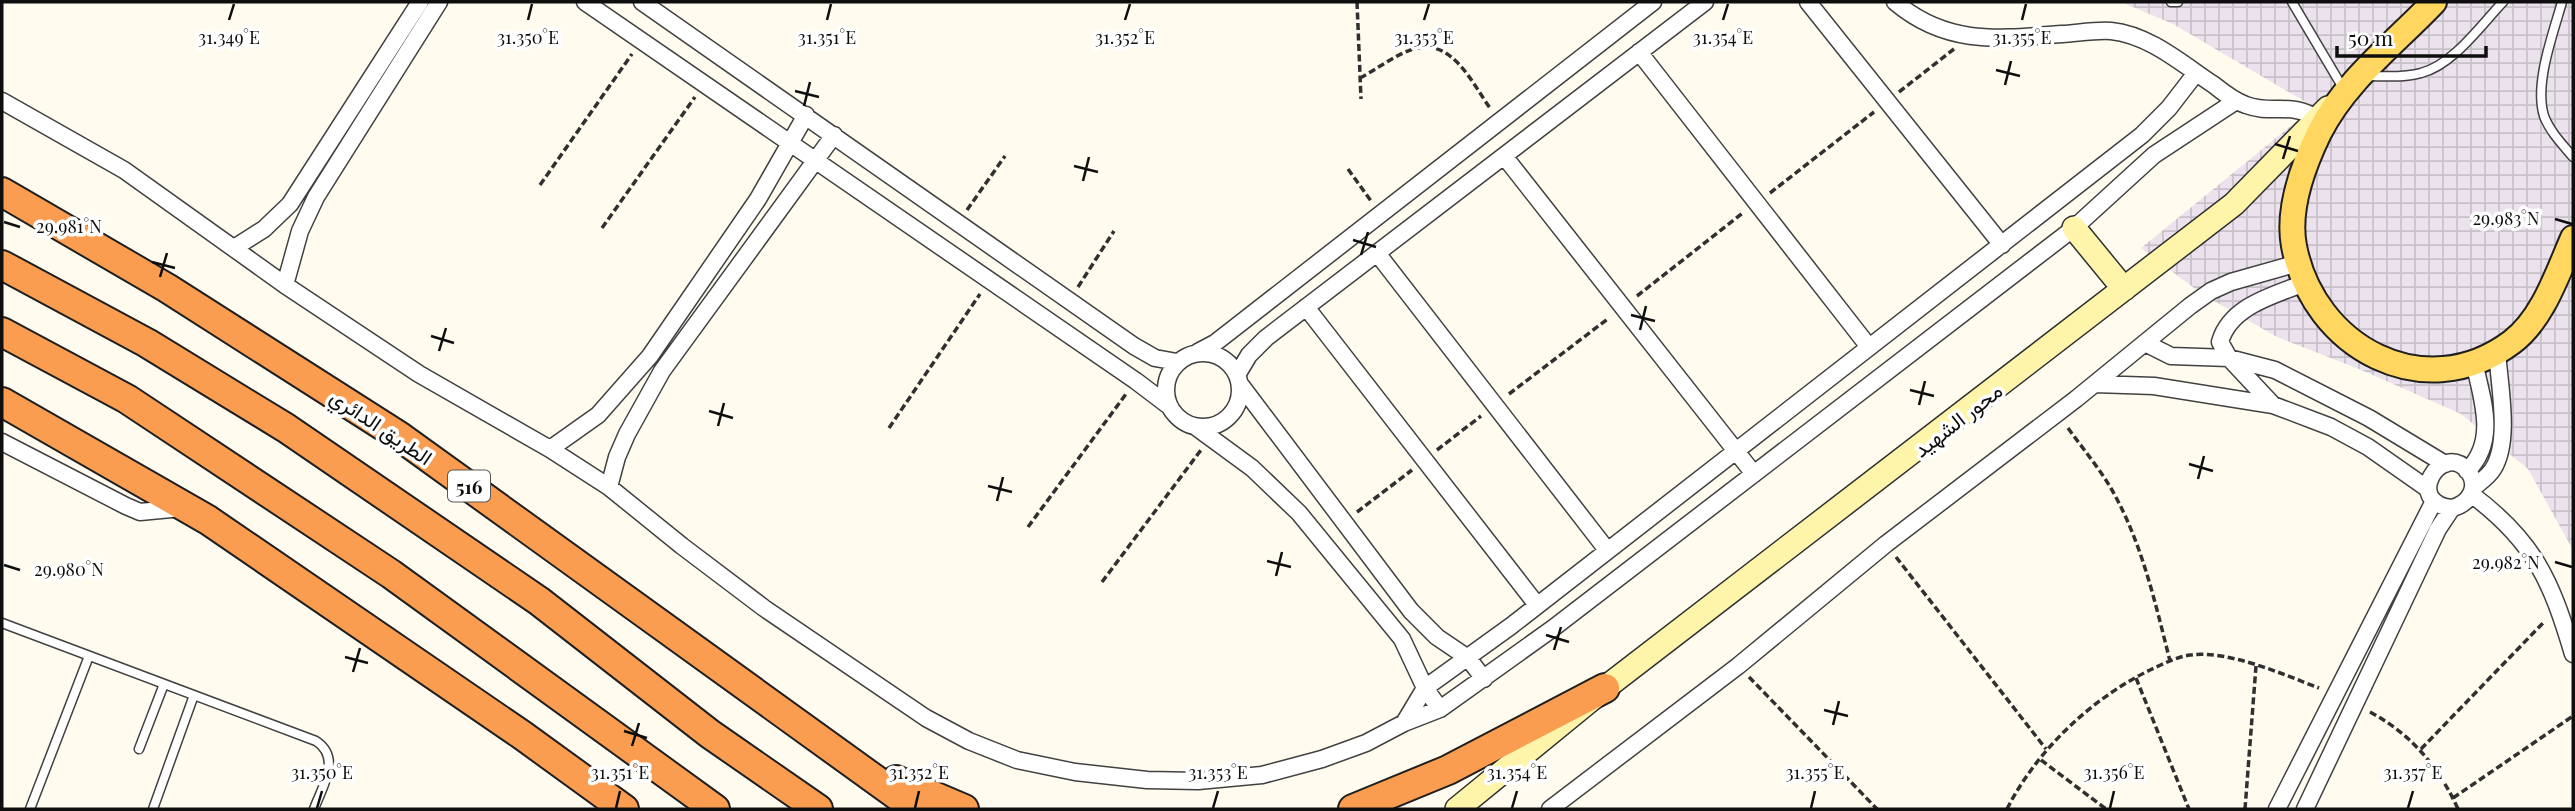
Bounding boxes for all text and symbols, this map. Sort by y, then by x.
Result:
scale bar [2337,14,2486,58]
text: 50 m [2348,23,2394,51]
text: 31.349°E [198,25,260,49]
text: 31.350°E [497,25,559,49]
text: 31.351°E [798,25,856,49]
text: 31.352°E [1095,25,1155,49]
text: 31.353°E [1394,25,1454,49]
text: 31.354°E [1693,25,1753,49]
text: 31.355°E [1992,25,2052,49]
text: 29.983°N [2473,206,2540,230]
text: 29.981°N [36,214,102,238]
street label: محور الشهيد [1907,376,2008,463]
street label: الطريق الدائري [323,382,439,475]
road number: 516 [448,471,490,502]
text: 29.982°N [2472,550,2540,574]
text: 29.980°N [34,557,104,581]
text: 31.350°E [291,760,353,784]
text: 31.351°E [591,760,649,784]
text: 31.352°E [889,760,949,784]
text: 31.353°E [1188,760,1248,784]
text: 31.354°E [1487,760,1547,784]
text: 31.355°E [1785,760,1845,784]
text: 31.356°E [2084,760,2145,784]
text: 31.357°E [2383,760,2443,784]

